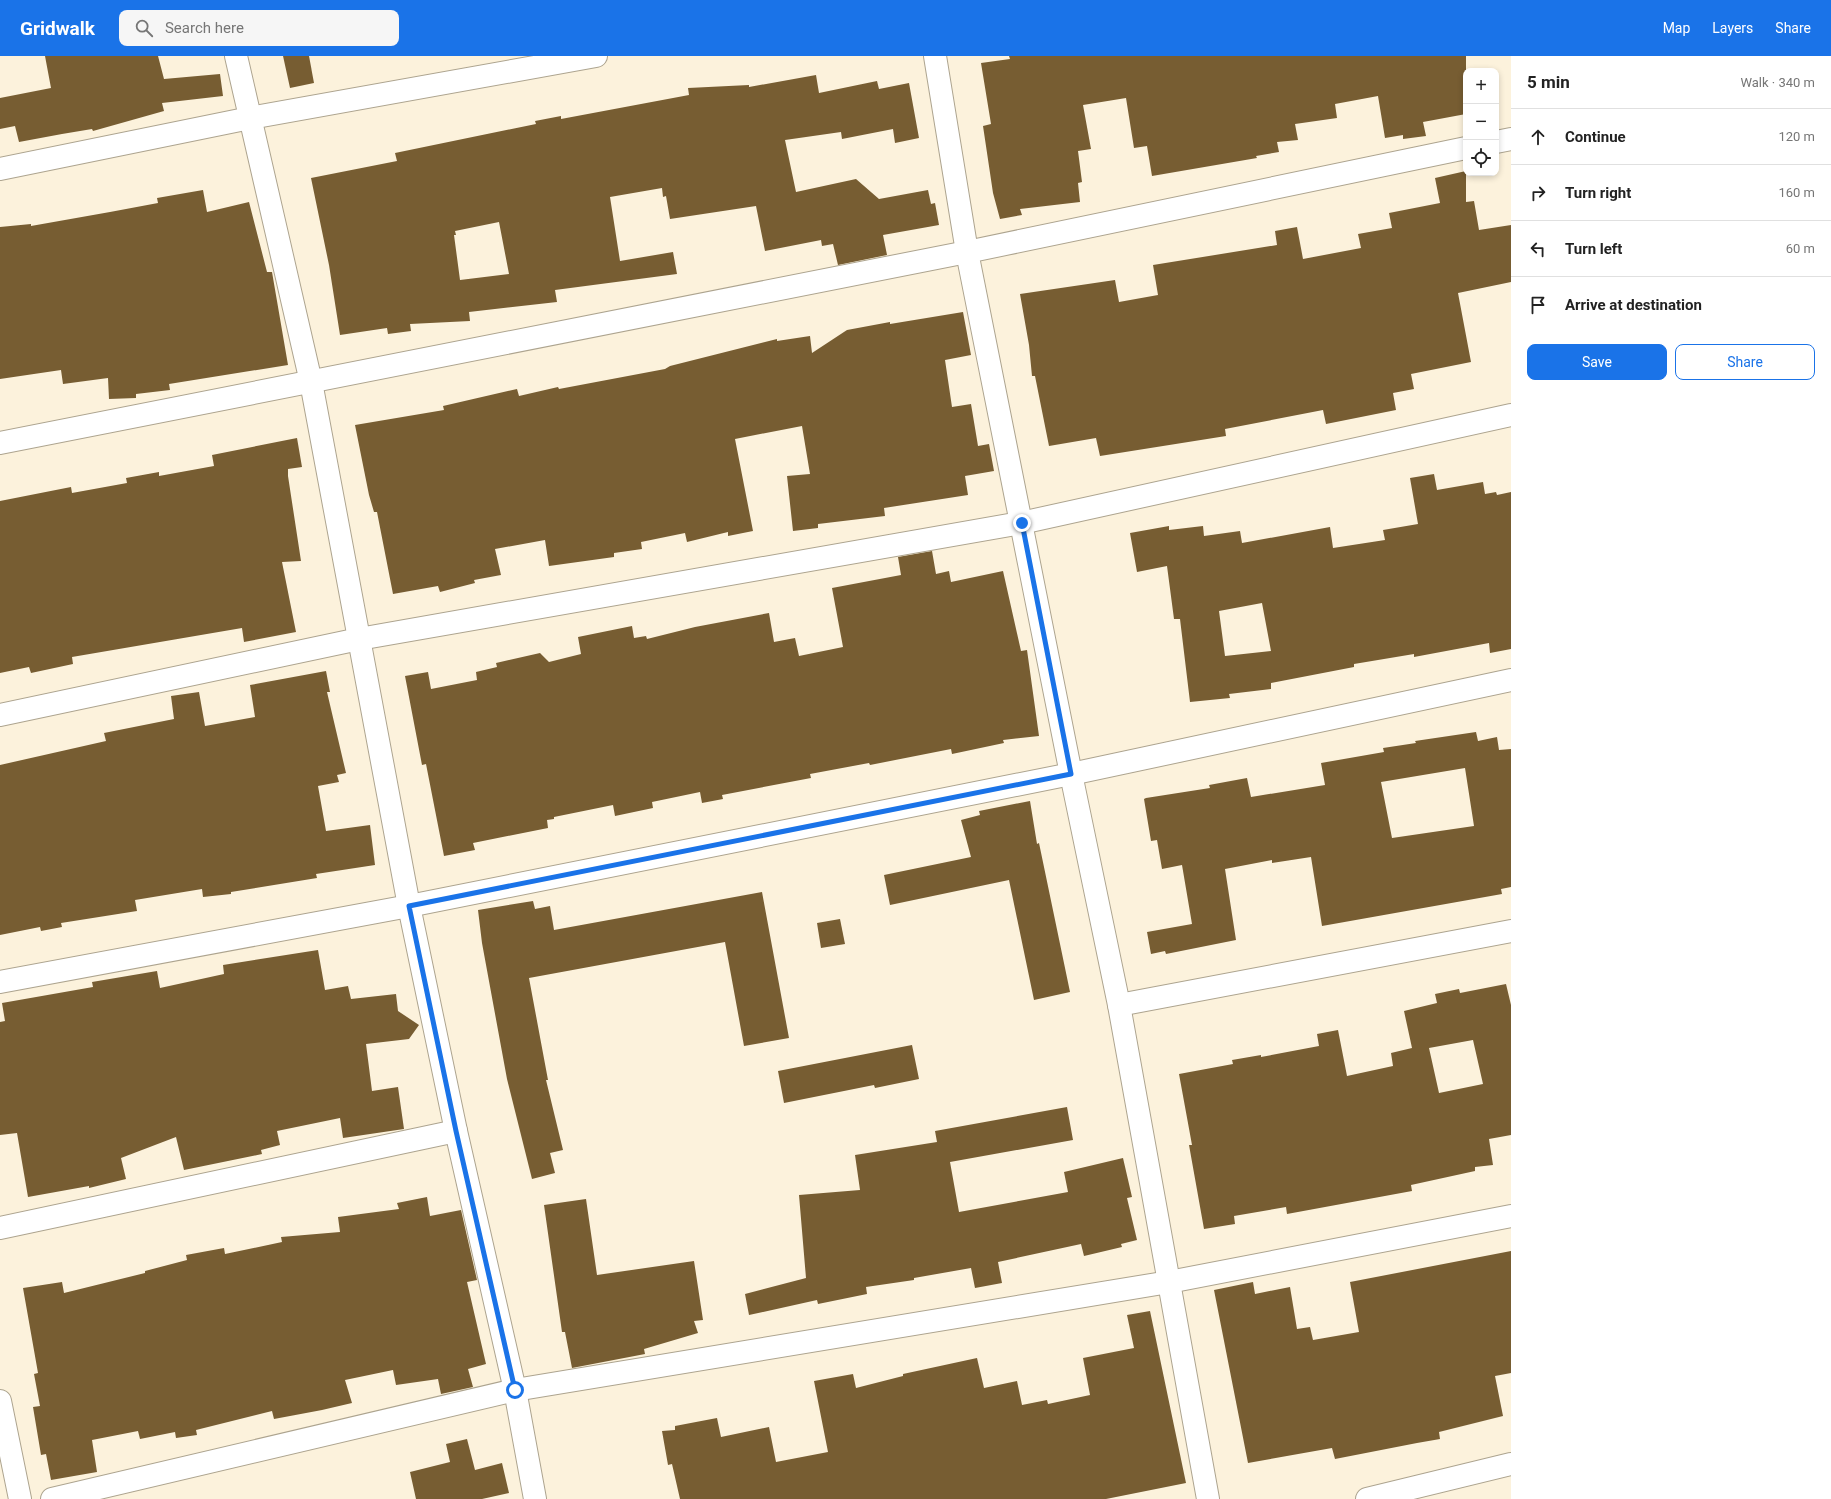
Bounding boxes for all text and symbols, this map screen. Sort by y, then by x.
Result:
search box [119,10,399,46]
text: Gridwalk [20,17,95,40]
icon: search [133,17,155,39]
text: Search here [165,19,244,37]
text: Map [1663,20,1690,36]
text: Layers [1712,20,1753,36]
text: Share [1775,20,1811,36]
map controls [1463,68,1499,176]
button: + [1463,68,1499,104]
text: 5 min [1527,72,1570,92]
text: Walk · 340 m [1740,75,1815,90]
button: − [1463,104,1499,140]
icon: ahead [1527,126,1549,148]
text: Continue [1565,128,1626,146]
text: 120 m [1778,129,1815,144]
button: locate [1463,140,1499,176]
icon: right [1527,182,1549,204]
text: Turn right [1565,184,1631,202]
text: 160 m [1778,185,1815,200]
icon: left [1527,238,1549,260]
text: Turn left [1565,240,1622,258]
text: 60 m [1786,241,1815,256]
icon: arrive [1527,294,1549,316]
text: Arrive at destination [1565,296,1702,314]
button: Save [1527,344,1667,380]
button: Share [1675,344,1815,380]
route end [1013,514,1031,532]
route start [506,1381,524,1399]

